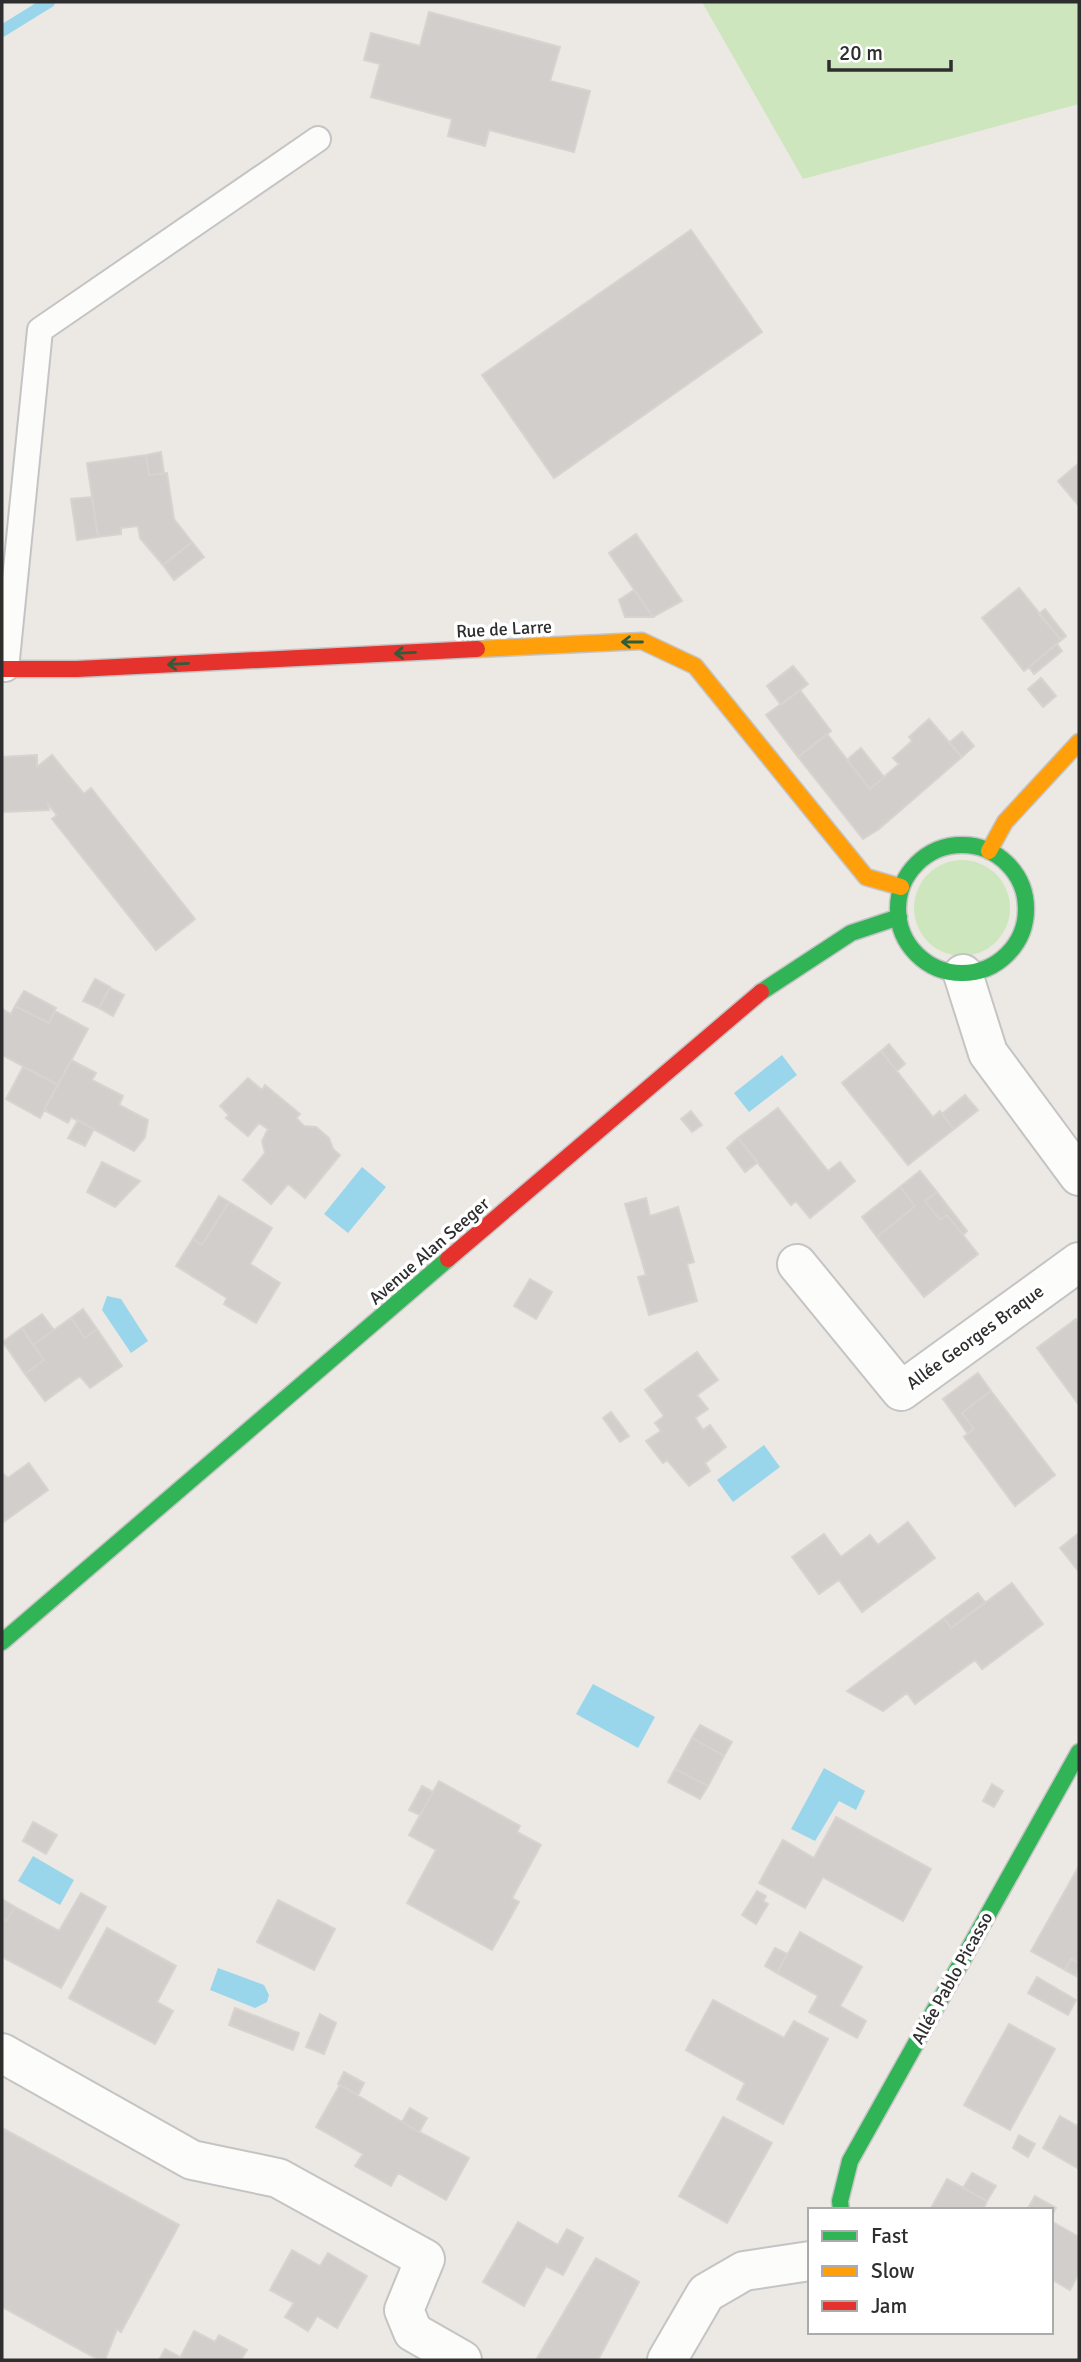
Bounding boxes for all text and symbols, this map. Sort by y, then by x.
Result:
scale bar [829,28,951,72]
text: 20 m [839,40,883,66]
street label: Rue de Larre [456,616,552,642]
one-way arrow [621,635,644,649]
one-way arrow [394,647,417,660]
one-way arrow [167,658,190,671]
street label: Avenue Alan Seeger [364,1192,494,1309]
street label: Allée Georges Braque [902,1280,1048,1394]
street label: Allée Pablo Picasso [907,1908,997,2048]
legend [808,2208,1053,2334]
text: Fast [871,2223,908,2249]
text: Slow [871,2258,915,2284]
text: Jam [871,2293,907,2319]

